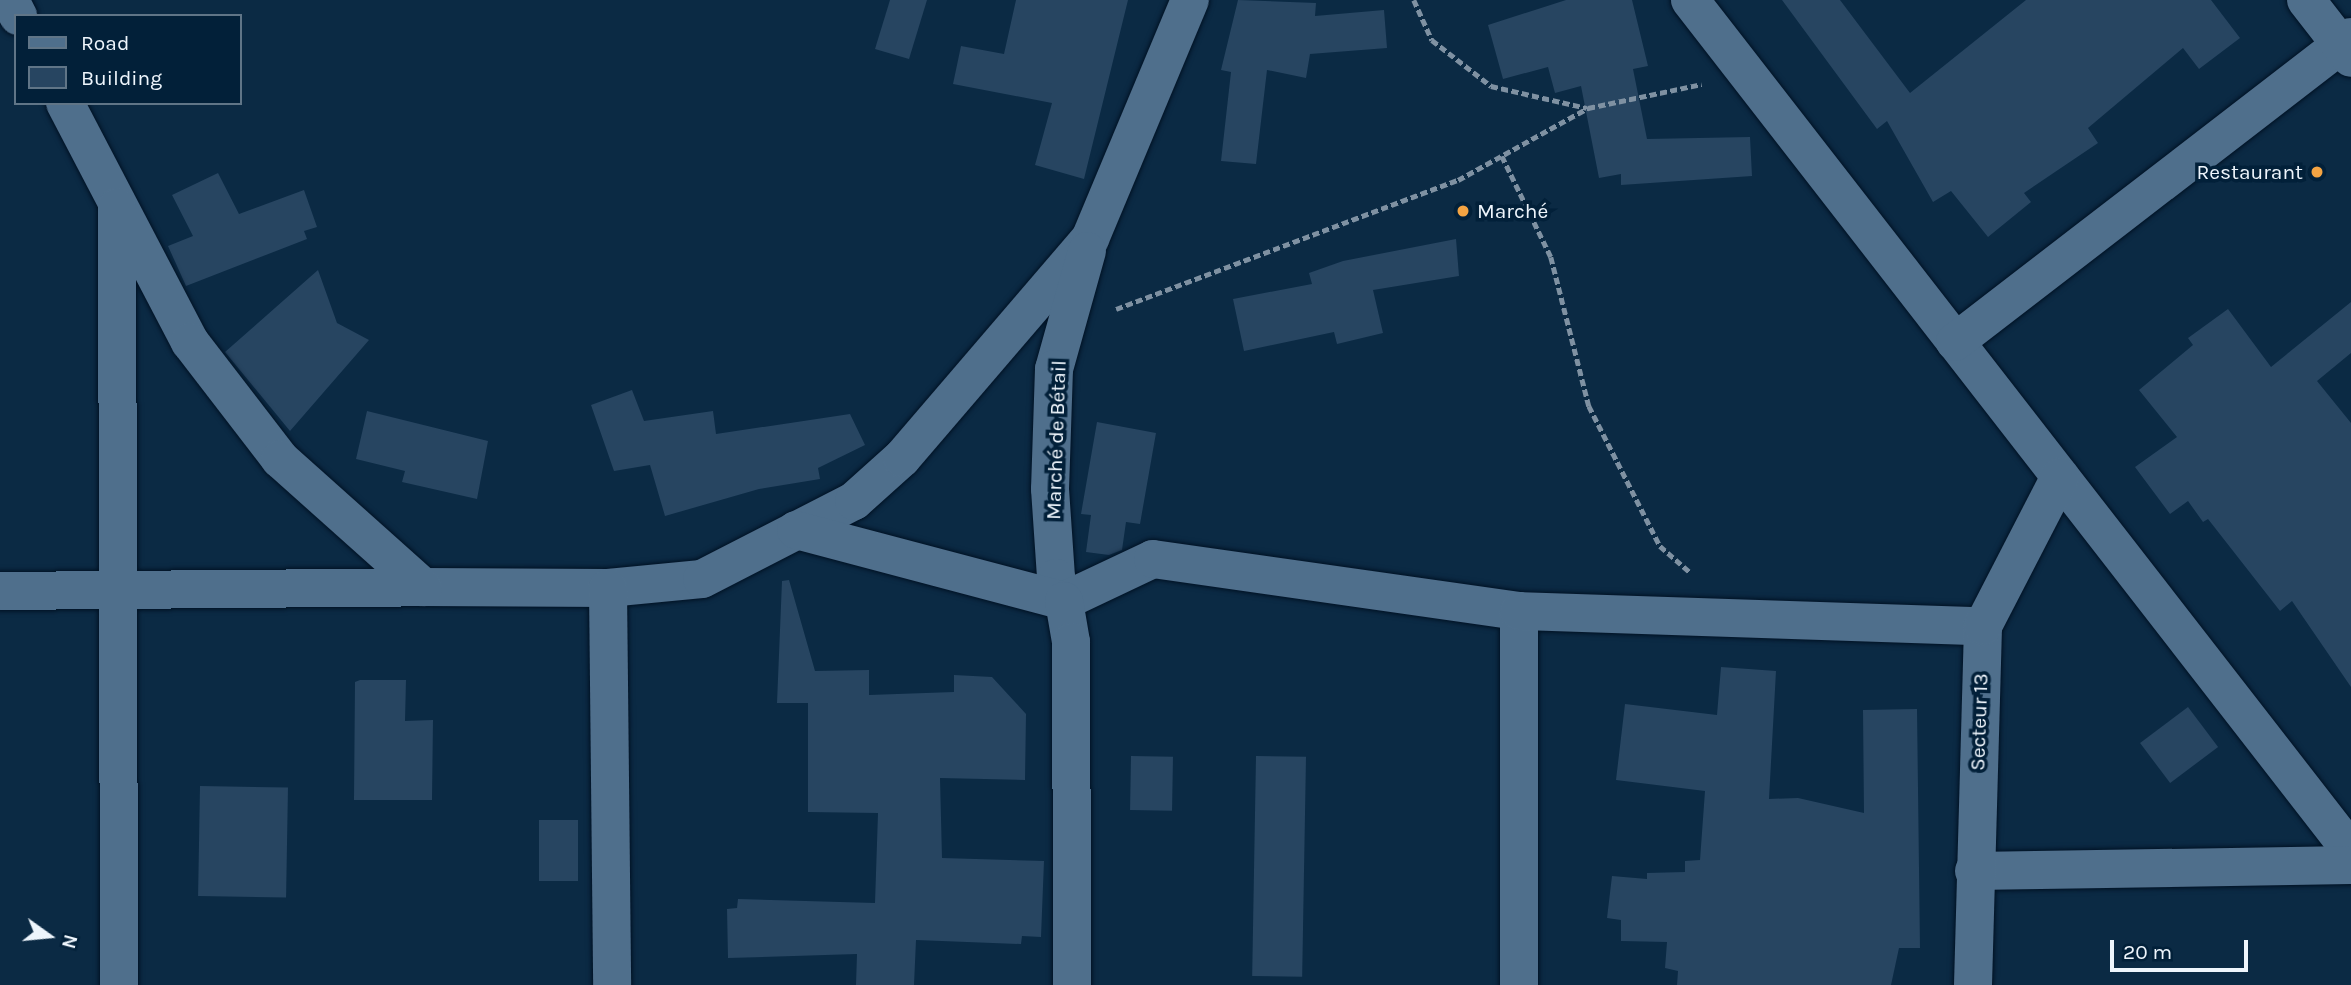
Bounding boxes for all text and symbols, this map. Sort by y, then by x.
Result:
legend [14,14,242,105]
text: Road [81,31,129,55]
text: Building [81,66,162,90]
place label: Restaurant [2196,159,2303,185]
marker: Restaurant [2309,164,2325,180]
place label: Marché [1477,198,1548,224]
marker: Marché [1455,203,1471,219]
street label: Marché de Bétail [1041,360,1071,520]
street label: Secteur 13 [1965,673,1993,771]
north arrow [14,901,84,971]
scale bar [2113,926,2251,970]
text: N [57,932,82,951]
text: 20 m [2123,940,2172,964]

